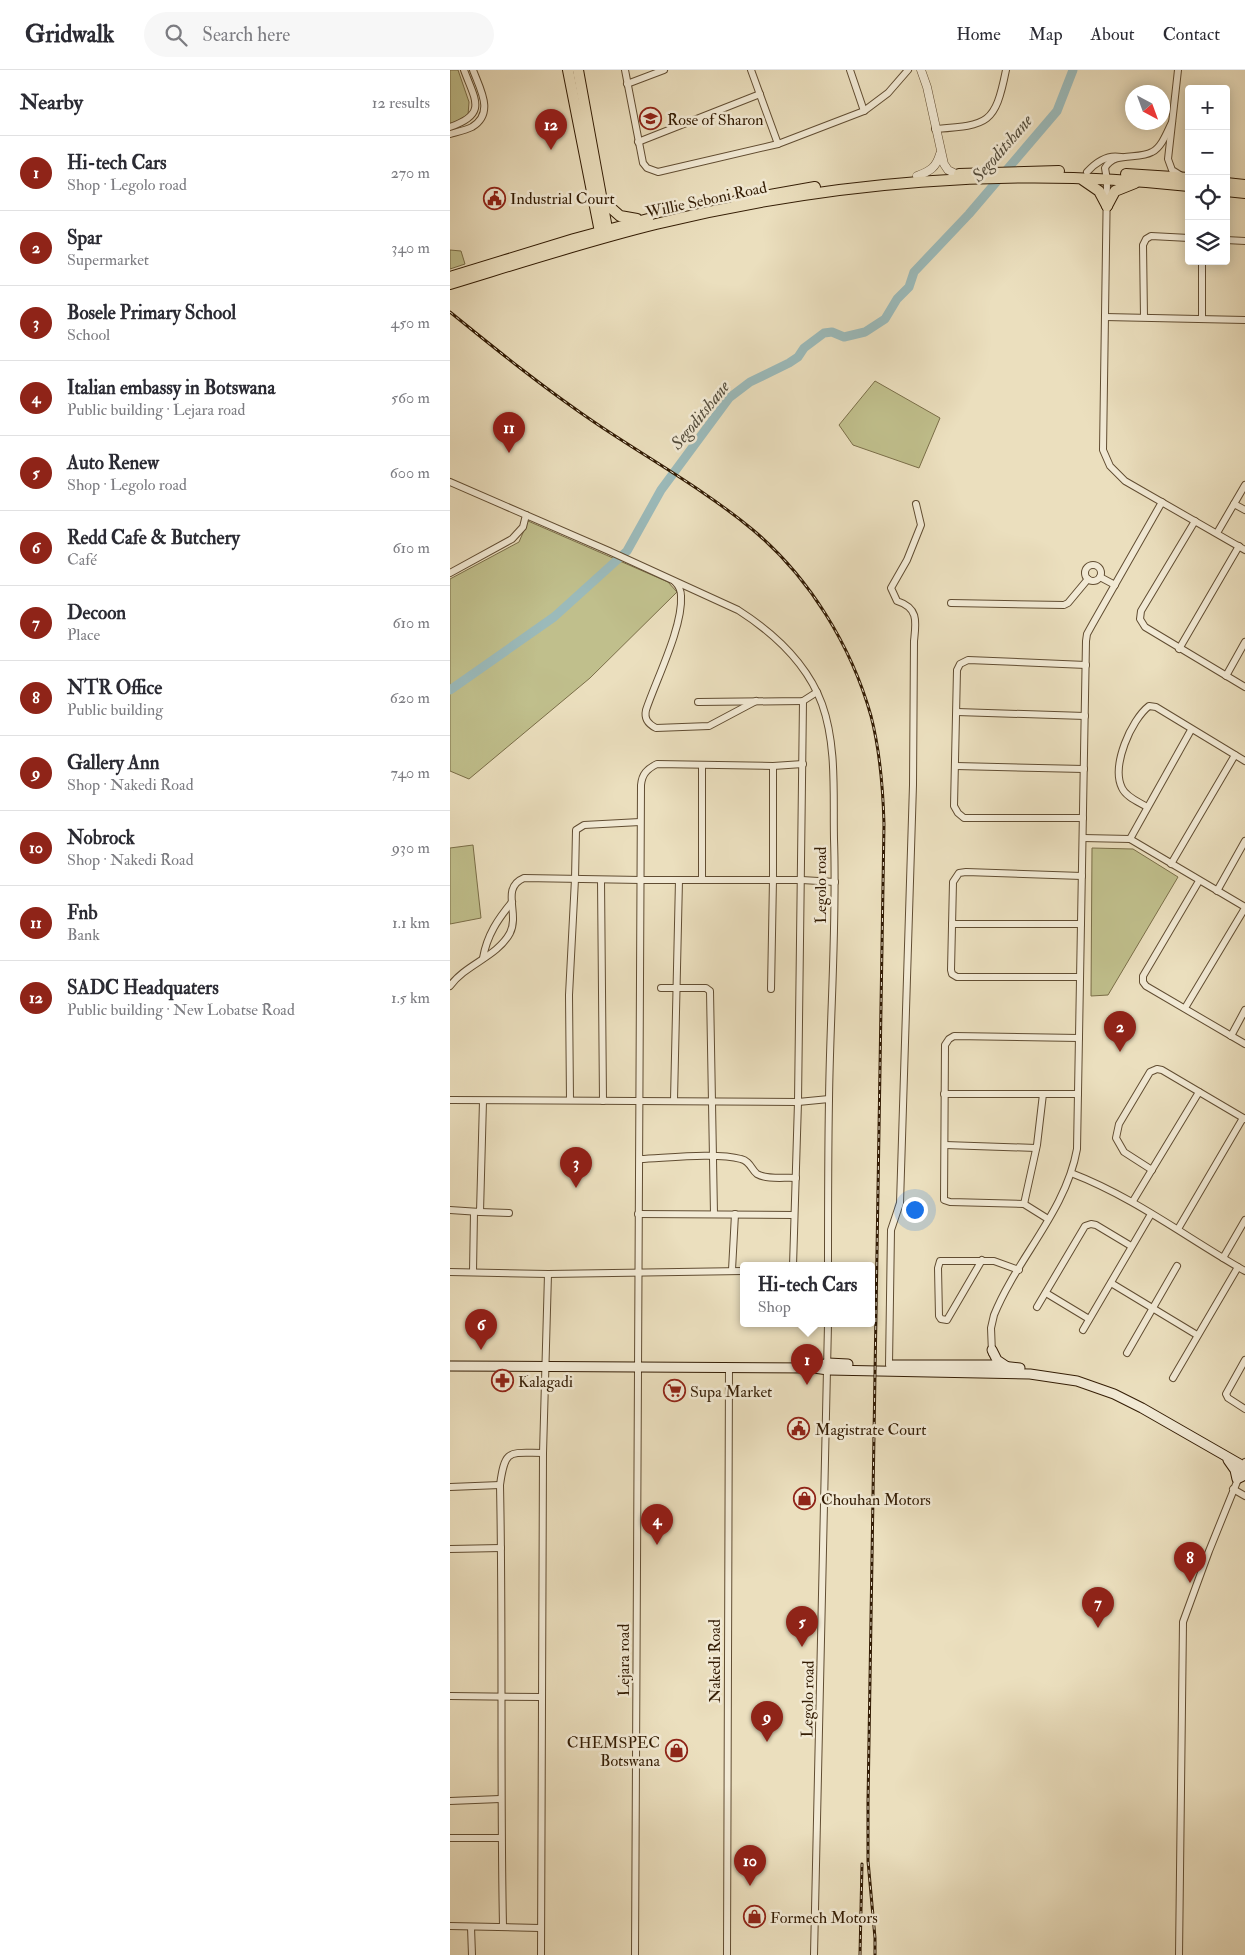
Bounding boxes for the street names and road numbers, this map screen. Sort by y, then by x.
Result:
street label: Willie Seboni Road [643,177,769,223]
street label: Legolo road [811,846,831,923]
street label: Nakedi Road [705,1619,725,1703]
street label: Lejara road [614,1624,634,1696]
street label: Legolo road [797,1660,819,1738]

